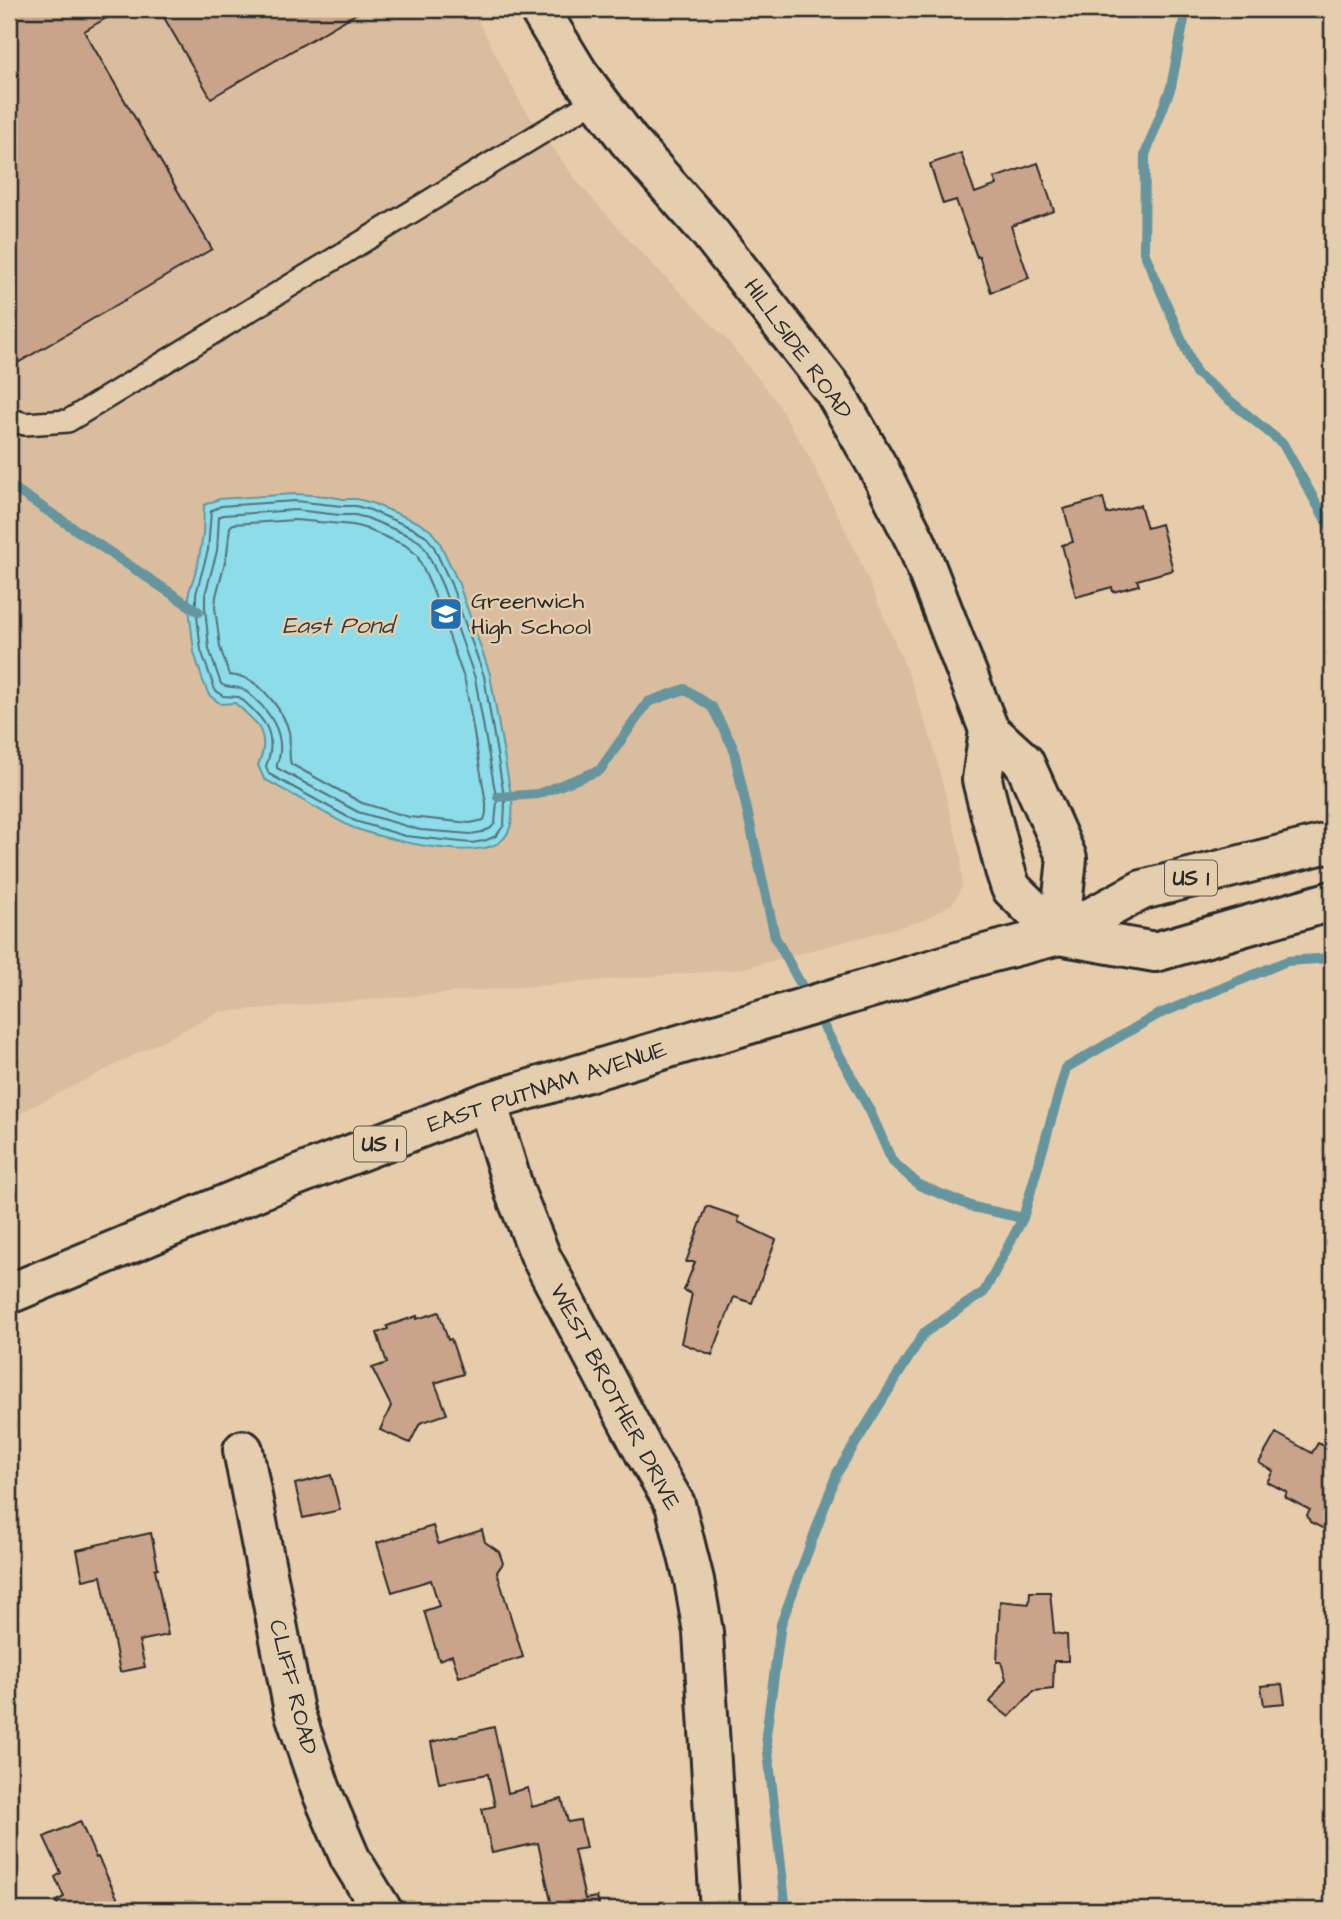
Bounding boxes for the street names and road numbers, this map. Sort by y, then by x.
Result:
street label: HILLSIDE ROAD [736,272,860,426]
road number: US 1 [1165,860,1217,896]
street label: EAST PUTNAM AVENUE [423,1033,671,1141]
road number: US 1 [354,1126,406,1162]
street label: WEST BROTHER DRIVE [542,1278,688,1516]
street label: CLIFF ROAD [261,1616,325,1758]

